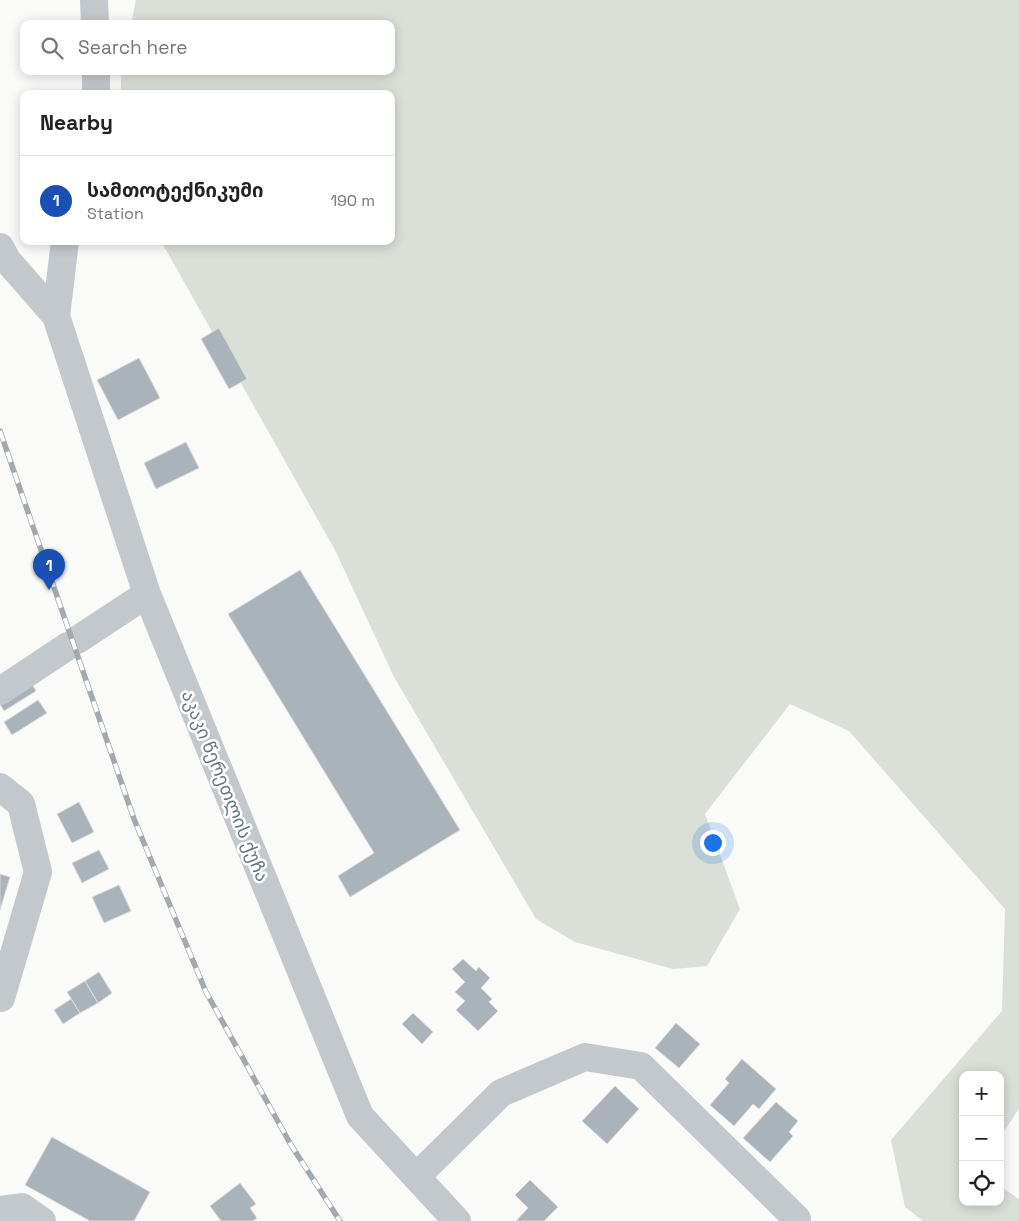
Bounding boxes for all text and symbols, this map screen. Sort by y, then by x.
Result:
search box [20,20,395,75]
icon: search [38,34,66,62]
text: Search here [78,35,188,60]
text: Nearby [40,109,113,136]
text: სამთოტექნიკუმი [87,178,264,203]
text: 1 [52,190,60,211]
text: 190 m [330,190,375,211]
text: Station [87,203,144,224]
pin: 1 [33,549,65,590]
street label: აკაკი წერეთლის ქუჩა [177,687,274,885]
your location [700,830,726,856]
map controls [959,1071,1004,1206]
button: + [959,1071,1004,1116]
button: − [959,1116,1004,1161]
button: locate [959,1161,1004,1206]

